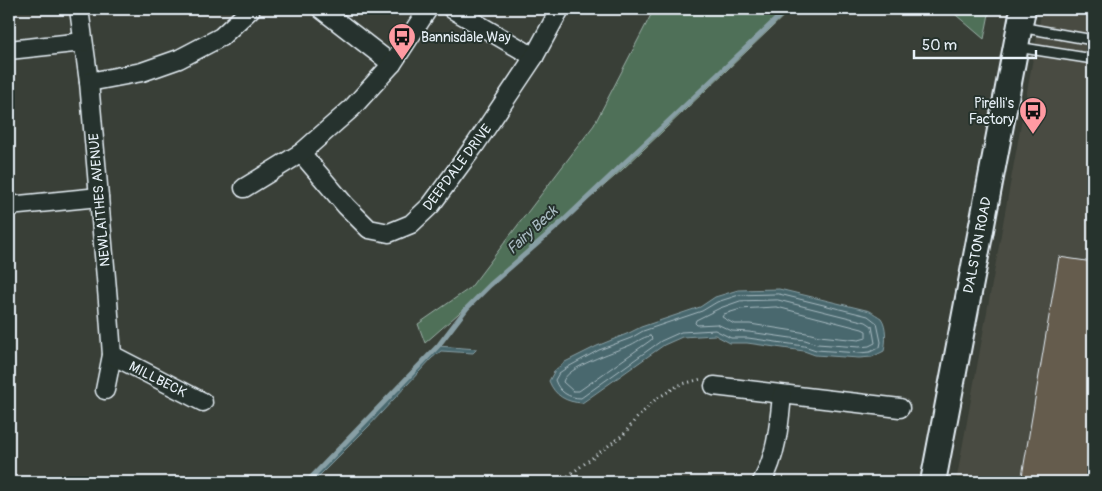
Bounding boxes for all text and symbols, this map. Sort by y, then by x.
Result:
bus stop icon: Bannisdale Way [387,22,417,61]
scale bar [914,28,1037,60]
place label: Bannisdale Way [421,29,511,46]
text: 50 m [922,36,957,55]
place label: Pirelli's Factory [969,95,1015,128]
bus stop icon: Pirelli's Factory [1018,96,1048,135]
street label: DEEPDALE DRIVE [419,121,495,214]
street label: NEWLAITHES AVENUE [85,132,114,267]
street label: DALSTON ROAD [960,195,995,295]
water label: Fairy Beck [503,201,563,259]
street label: MILLBECK [126,358,190,401]

